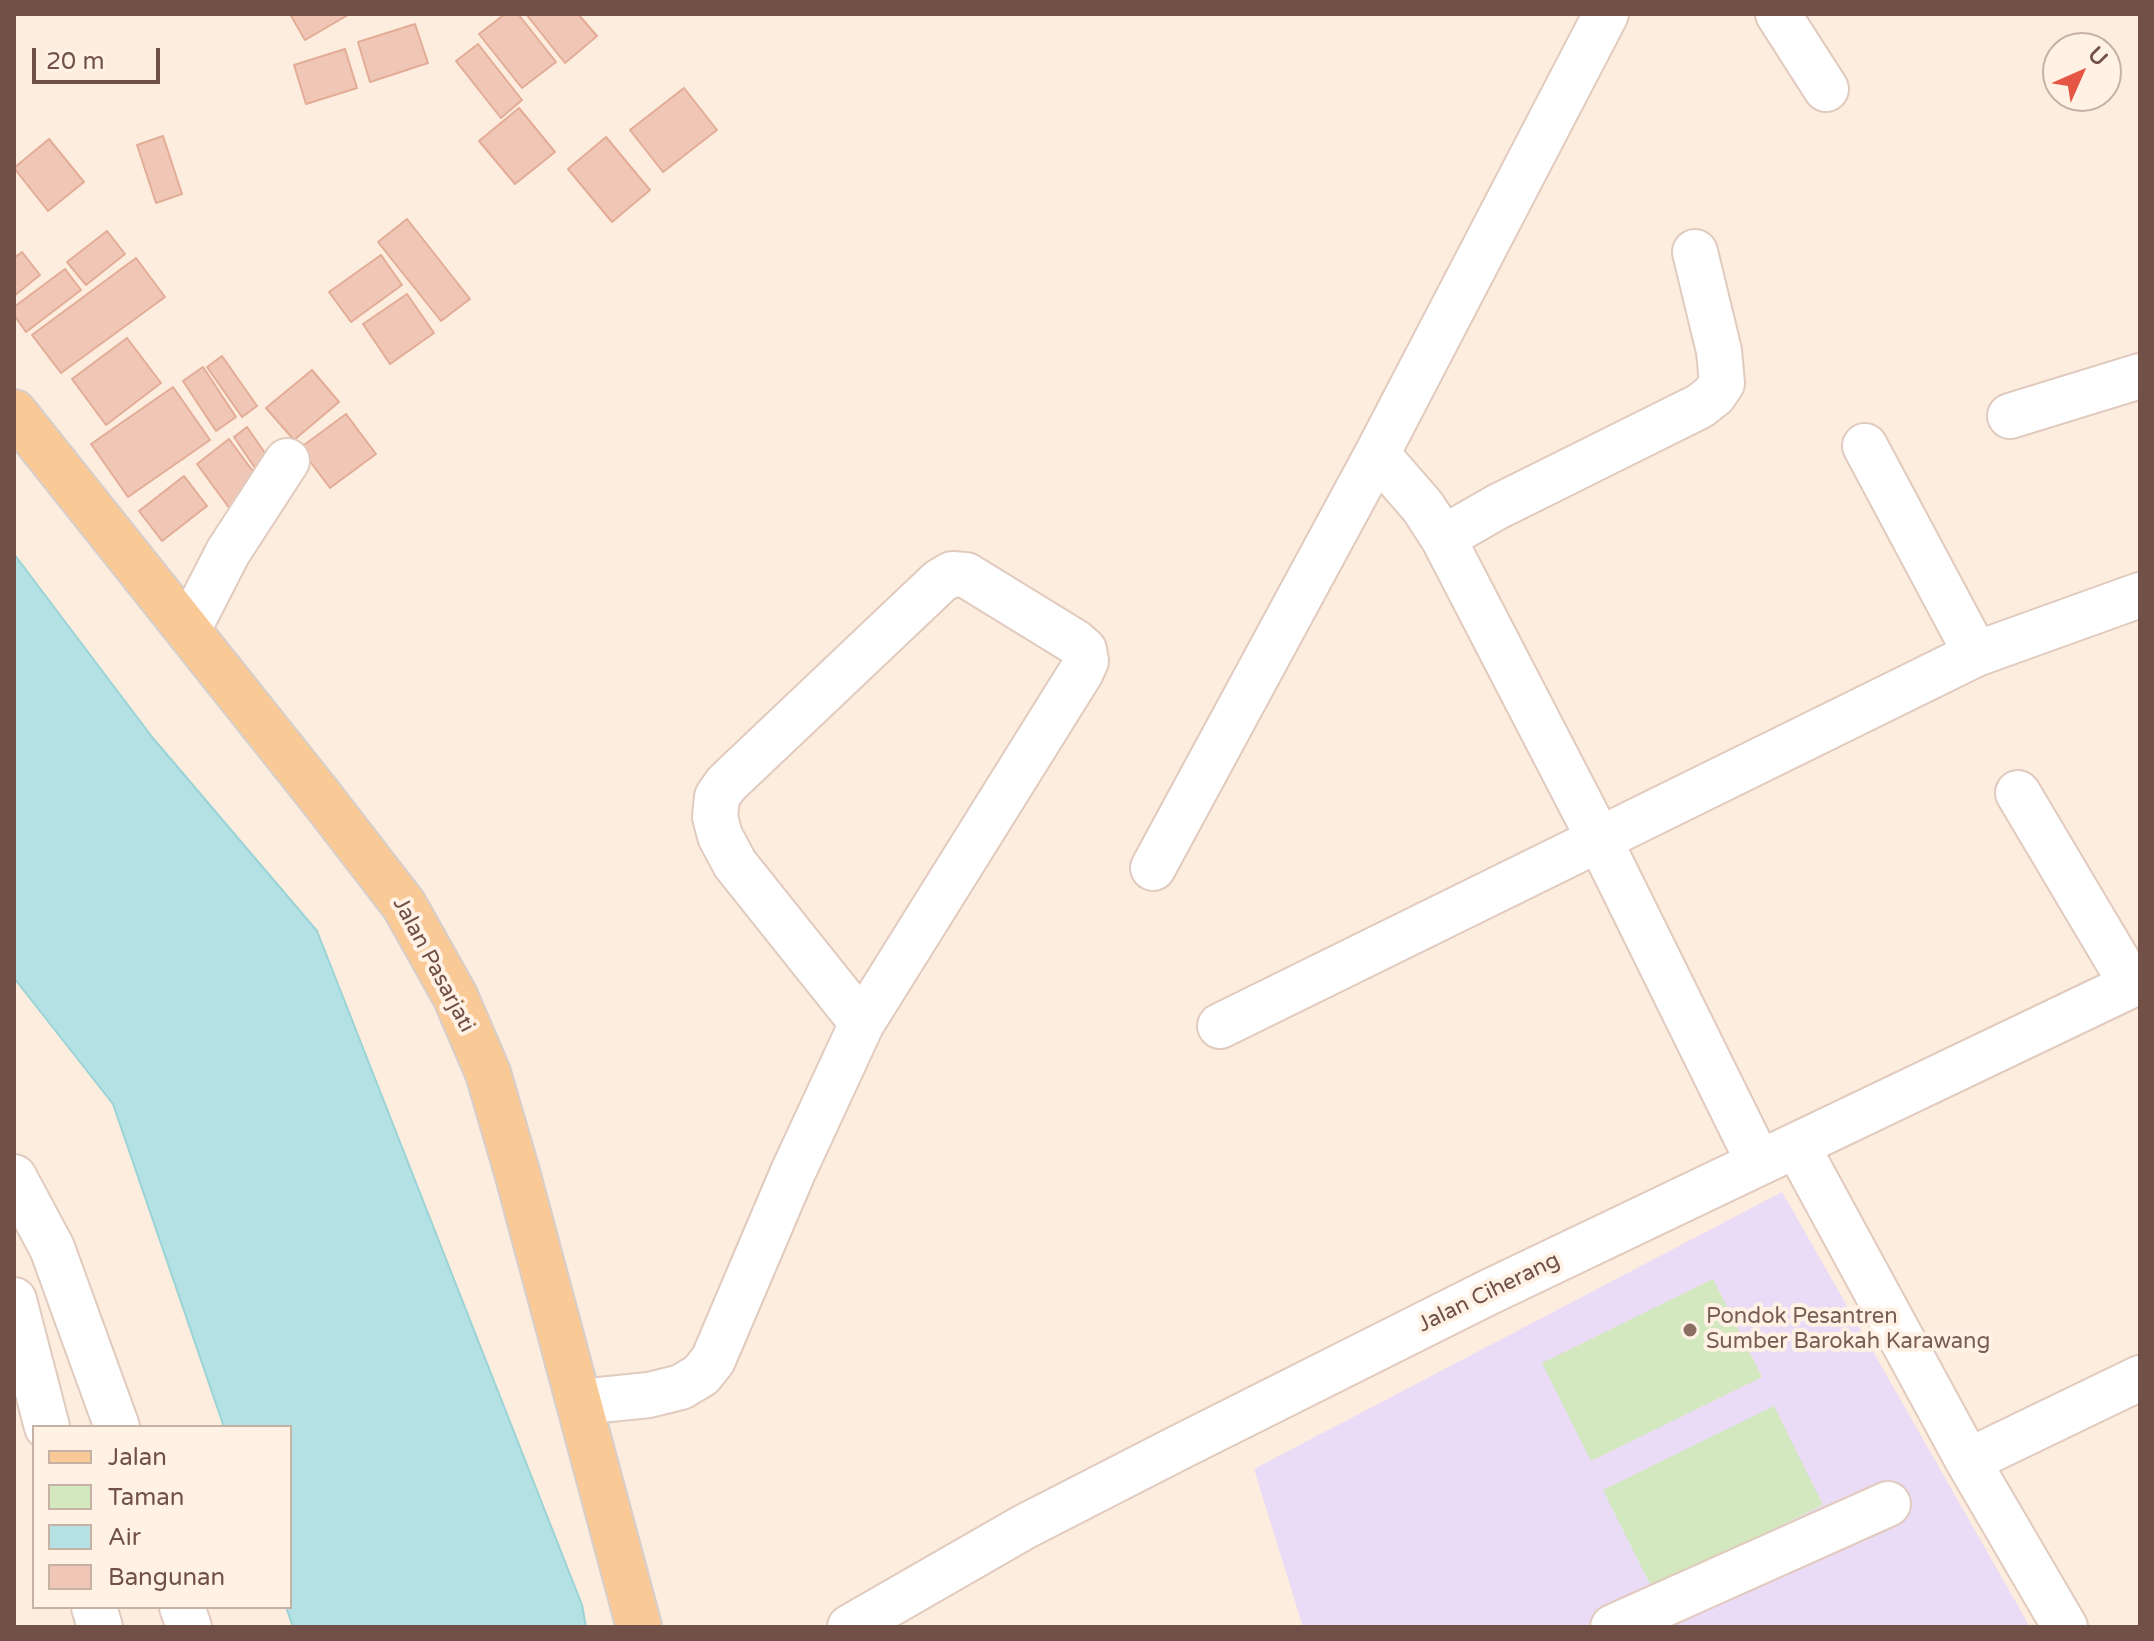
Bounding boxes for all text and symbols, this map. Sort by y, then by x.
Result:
scale bar [36,32,164,82]
north arrow [2042,32,2122,112]
text: U [2082,41,2113,72]
text: 20 m [46,47,104,76]
street label: Jalan Pasarjati [386,893,480,1037]
street label: Jalan Ciherang [1414,1247,1564,1339]
place label: Pondok Pesantren Sumber Barokah Karawang [1706,1304,1990,1356]
marker: Pondok Pesantren Sumber Barokah Karawang [1681,1321,1699,1339]
legend [32,1425,292,1609]
text: Jalan [108,1443,167,1472]
text: Taman [108,1483,184,1512]
text: Air [108,1523,141,1552]
text: Bangunan [108,1563,225,1592]

